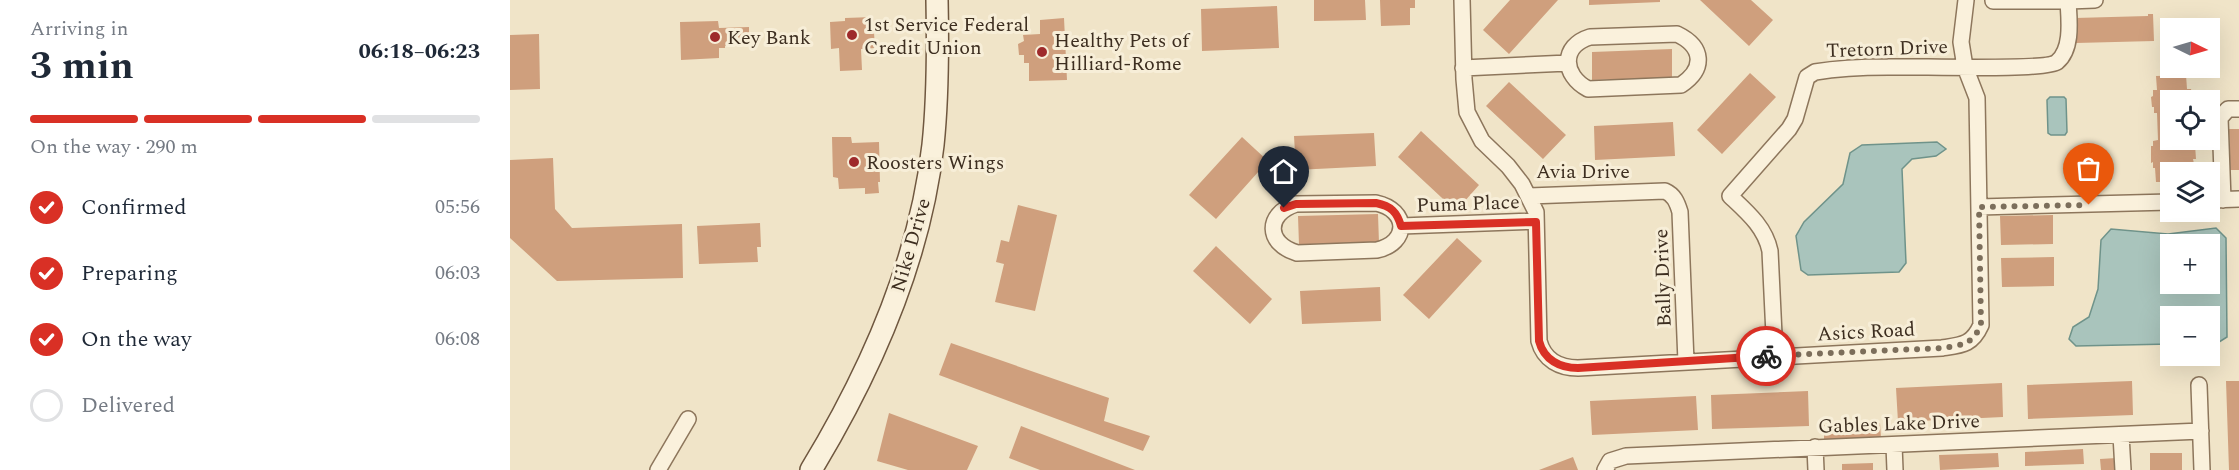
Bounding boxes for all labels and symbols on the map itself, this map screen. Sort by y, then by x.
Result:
place label: 1st Service Federal Credit Union [864,10,1029,63]
north arrow [2160,18,2220,78]
place label: Key Bank [727,23,811,53]
place label: Healthy Pets of Hilliard-Rome [1054,26,1191,79]
marker: 1st Service Federal Credit Union [845,28,859,42]
marker: Key Bank [708,30,722,44]
street label: Tretorn Drive [1826,32,1948,66]
marker: Healthy Pets of Hilliard-Rome [1035,45,1049,59]
pin [2063,143,2114,205]
pin [1258,146,1309,208]
place label: Roosters Wings [866,148,1004,178]
marker: Roosters Wings [847,155,861,169]
street label: Avia Drive [1536,157,1630,187]
street label: Puma Place [1416,187,1520,221]
street label: Nike Drive [883,195,939,296]
street label: Bally Drive [1646,228,1680,328]
street label: Asics Road [1816,314,1916,350]
courier [1736,326,1796,386]
street label: Gables Lake Drive [1817,406,1981,442]

